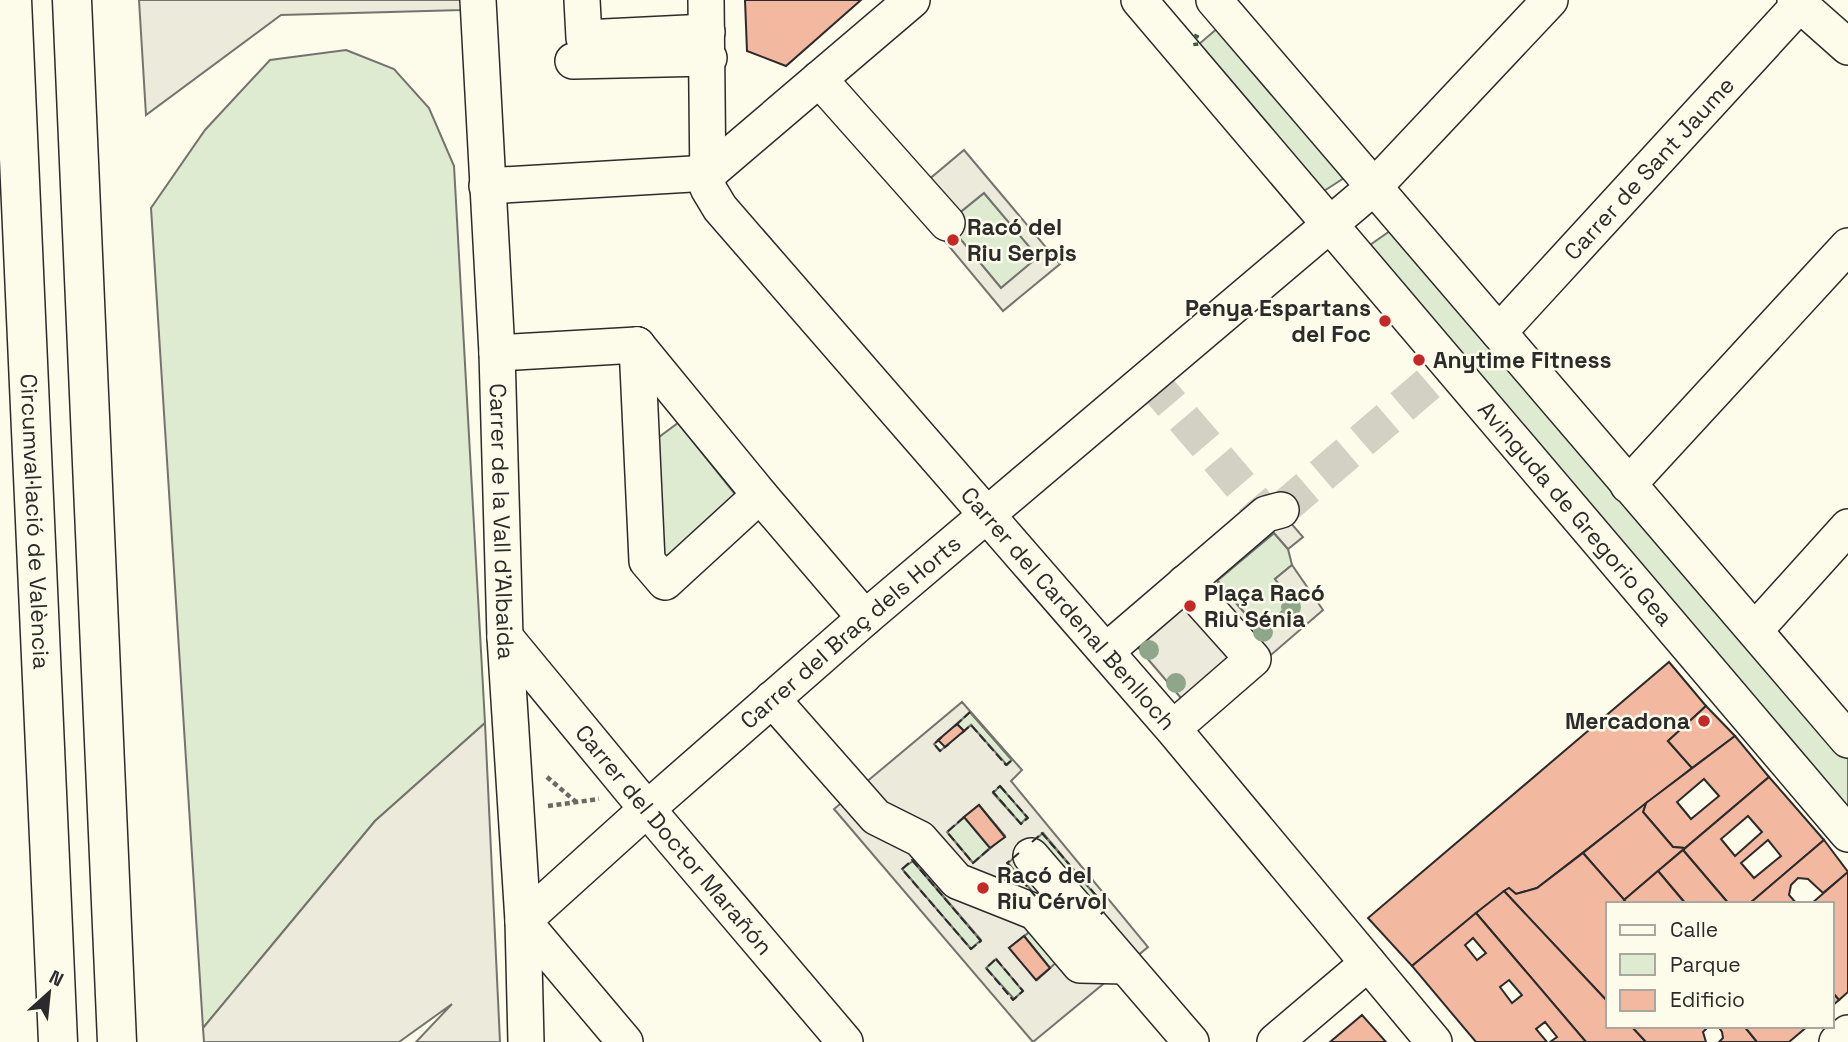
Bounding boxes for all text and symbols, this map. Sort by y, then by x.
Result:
street label: Carrer de Sant Jaume [1557,70,1741,266]
place label: Racó del Riu Serpis [967,212,1077,268]
marker: Racó del Riu Serpis [945,232,961,248]
place label: Penya Espartans del Foc [1185,293,1371,349]
marker: Penya Espartans del Foc [1377,313,1393,329]
place label: Anytime Fitness [1433,345,1612,375]
marker: Anytime Fitness [1411,352,1427,368]
street label: Circumval·lació de València [14,373,57,670]
street label: Carrer de la Vall d'Albaida [483,383,521,660]
street label: Avinguda de Gregorio Gea [1471,395,1680,632]
street label: Carrer del Cardenal Benlloch [954,480,1182,736]
street label: Carrer del Braç dels Horts [734,528,967,736]
place label: Plaça Racó Riu Sénia [1204,578,1325,634]
marker: Plaça Racó Riu Sénia [1182,598,1198,614]
place label: Mercadona [1565,706,1690,736]
marker: Mercadona [1696,713,1712,729]
street label: Carrer del Doctor Marañón [569,718,780,961]
place label: Racó del Riu Cérvol [997,860,1107,916]
marker: Racó del Riu Cérvol [975,880,991,896]
legend [1606,902,1834,1028]
text: Calle [1670,916,1718,943]
text: Parque [1670,951,1741,978]
north arrow [14,958,84,1028]
text: N [45,964,68,992]
text: Edificio [1670,986,1745,1013]

